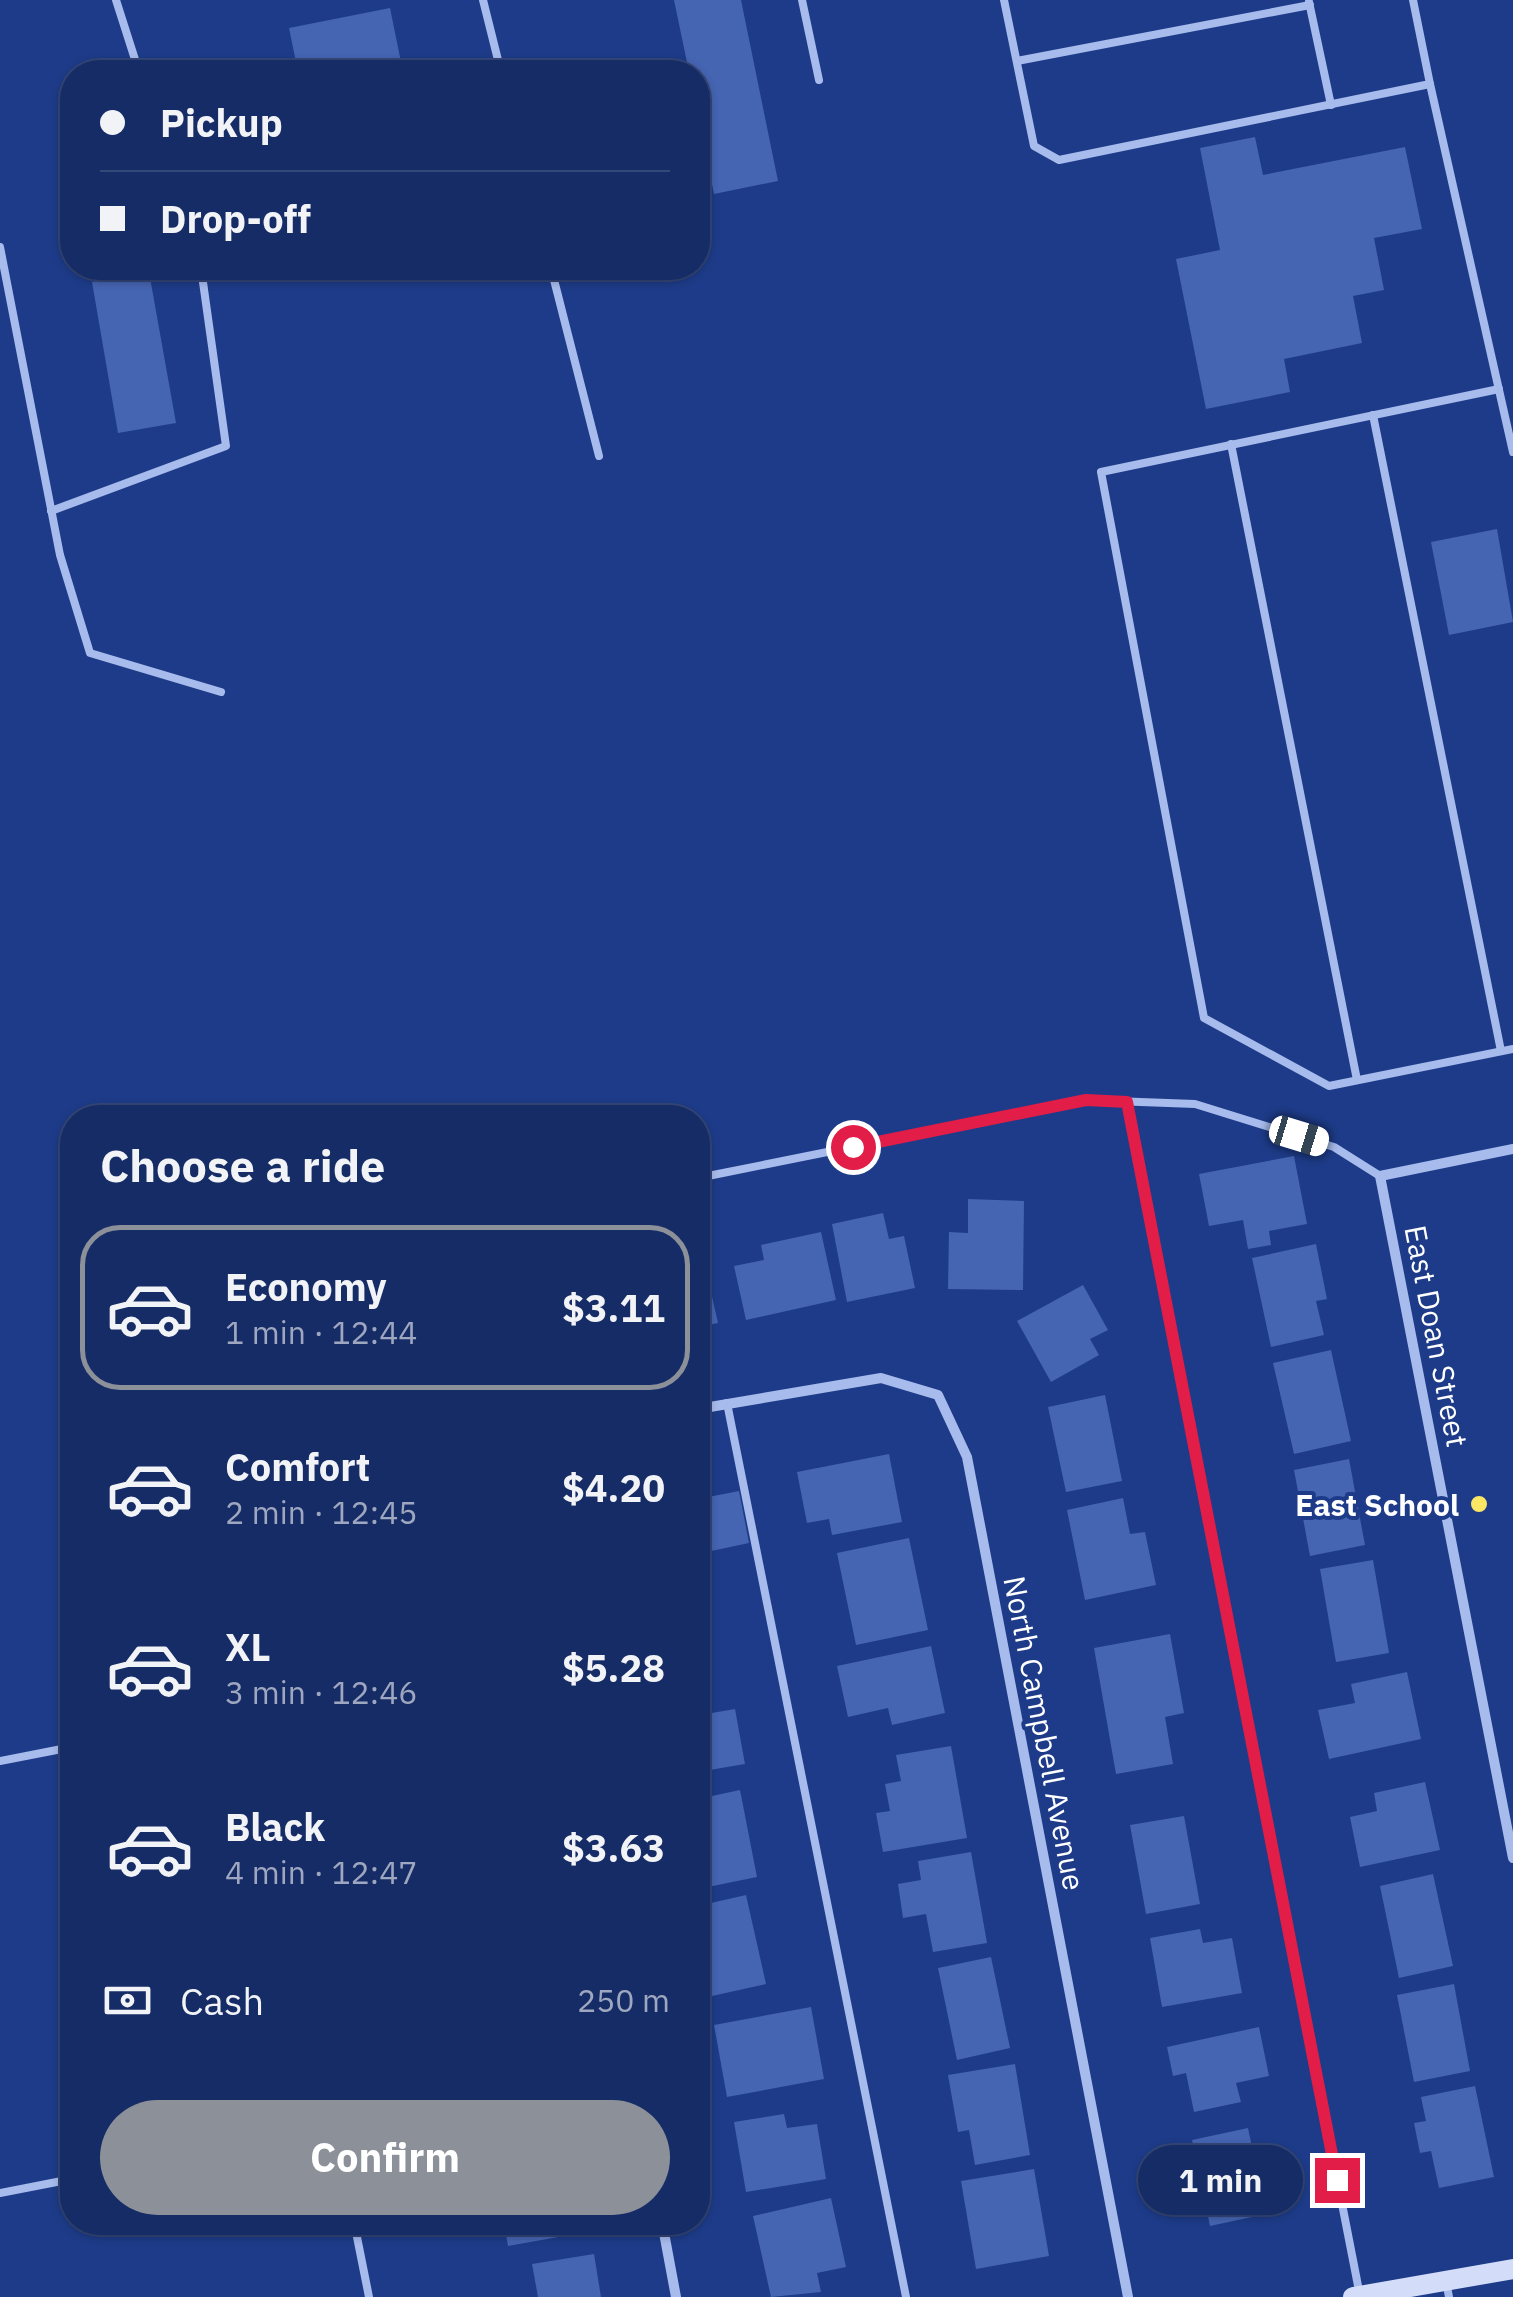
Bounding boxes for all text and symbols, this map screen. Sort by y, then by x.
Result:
text: Pickup [160,98,283,147]
text: Drop-off [160,194,311,243]
car [1266,1113,1332,1159]
route start [831,1125,876,1170]
text: Choose a ride [100,1136,385,1194]
street label: East Doan Street [1396,1222,1478,1450]
text: Economy [225,1262,387,1311]
icon: car [105,1263,195,1353]
text: $3.11 [562,1283,665,1332]
text: 1 min · 12:44 [225,1311,418,1353]
text: Comfort [225,1442,370,1491]
icon: car [105,1443,195,1533]
text: $4.20 [562,1463,665,1512]
place label: East School [1295,1485,1459,1524]
text: 2 min · 12:45 [225,1491,418,1533]
marker: East School [1468,1493,1490,1515]
street label: North Campbell Avenue [995,1573,1095,1893]
text: XL [225,1622,271,1671]
icon: car [105,1623,195,1713]
text: $5.28 [562,1643,665,1692]
text: 3 min · 12:46 [225,1671,418,1713]
text: Black [225,1802,325,1851]
icon: car [105,1803,195,1893]
text: $3.63 [562,1823,665,1872]
text: 4 min · 12:47 [225,1851,418,1893]
icon: cash [100,1973,155,2028]
text: Cash [180,1976,264,2025]
text: 250 m [577,1979,670,2021]
button: Confirm [100,2100,670,2215]
callout: 1 min [1137,2145,1302,2215]
route end [1315,2158,1360,2203]
text: 1 min [1179,2159,1262,2201]

